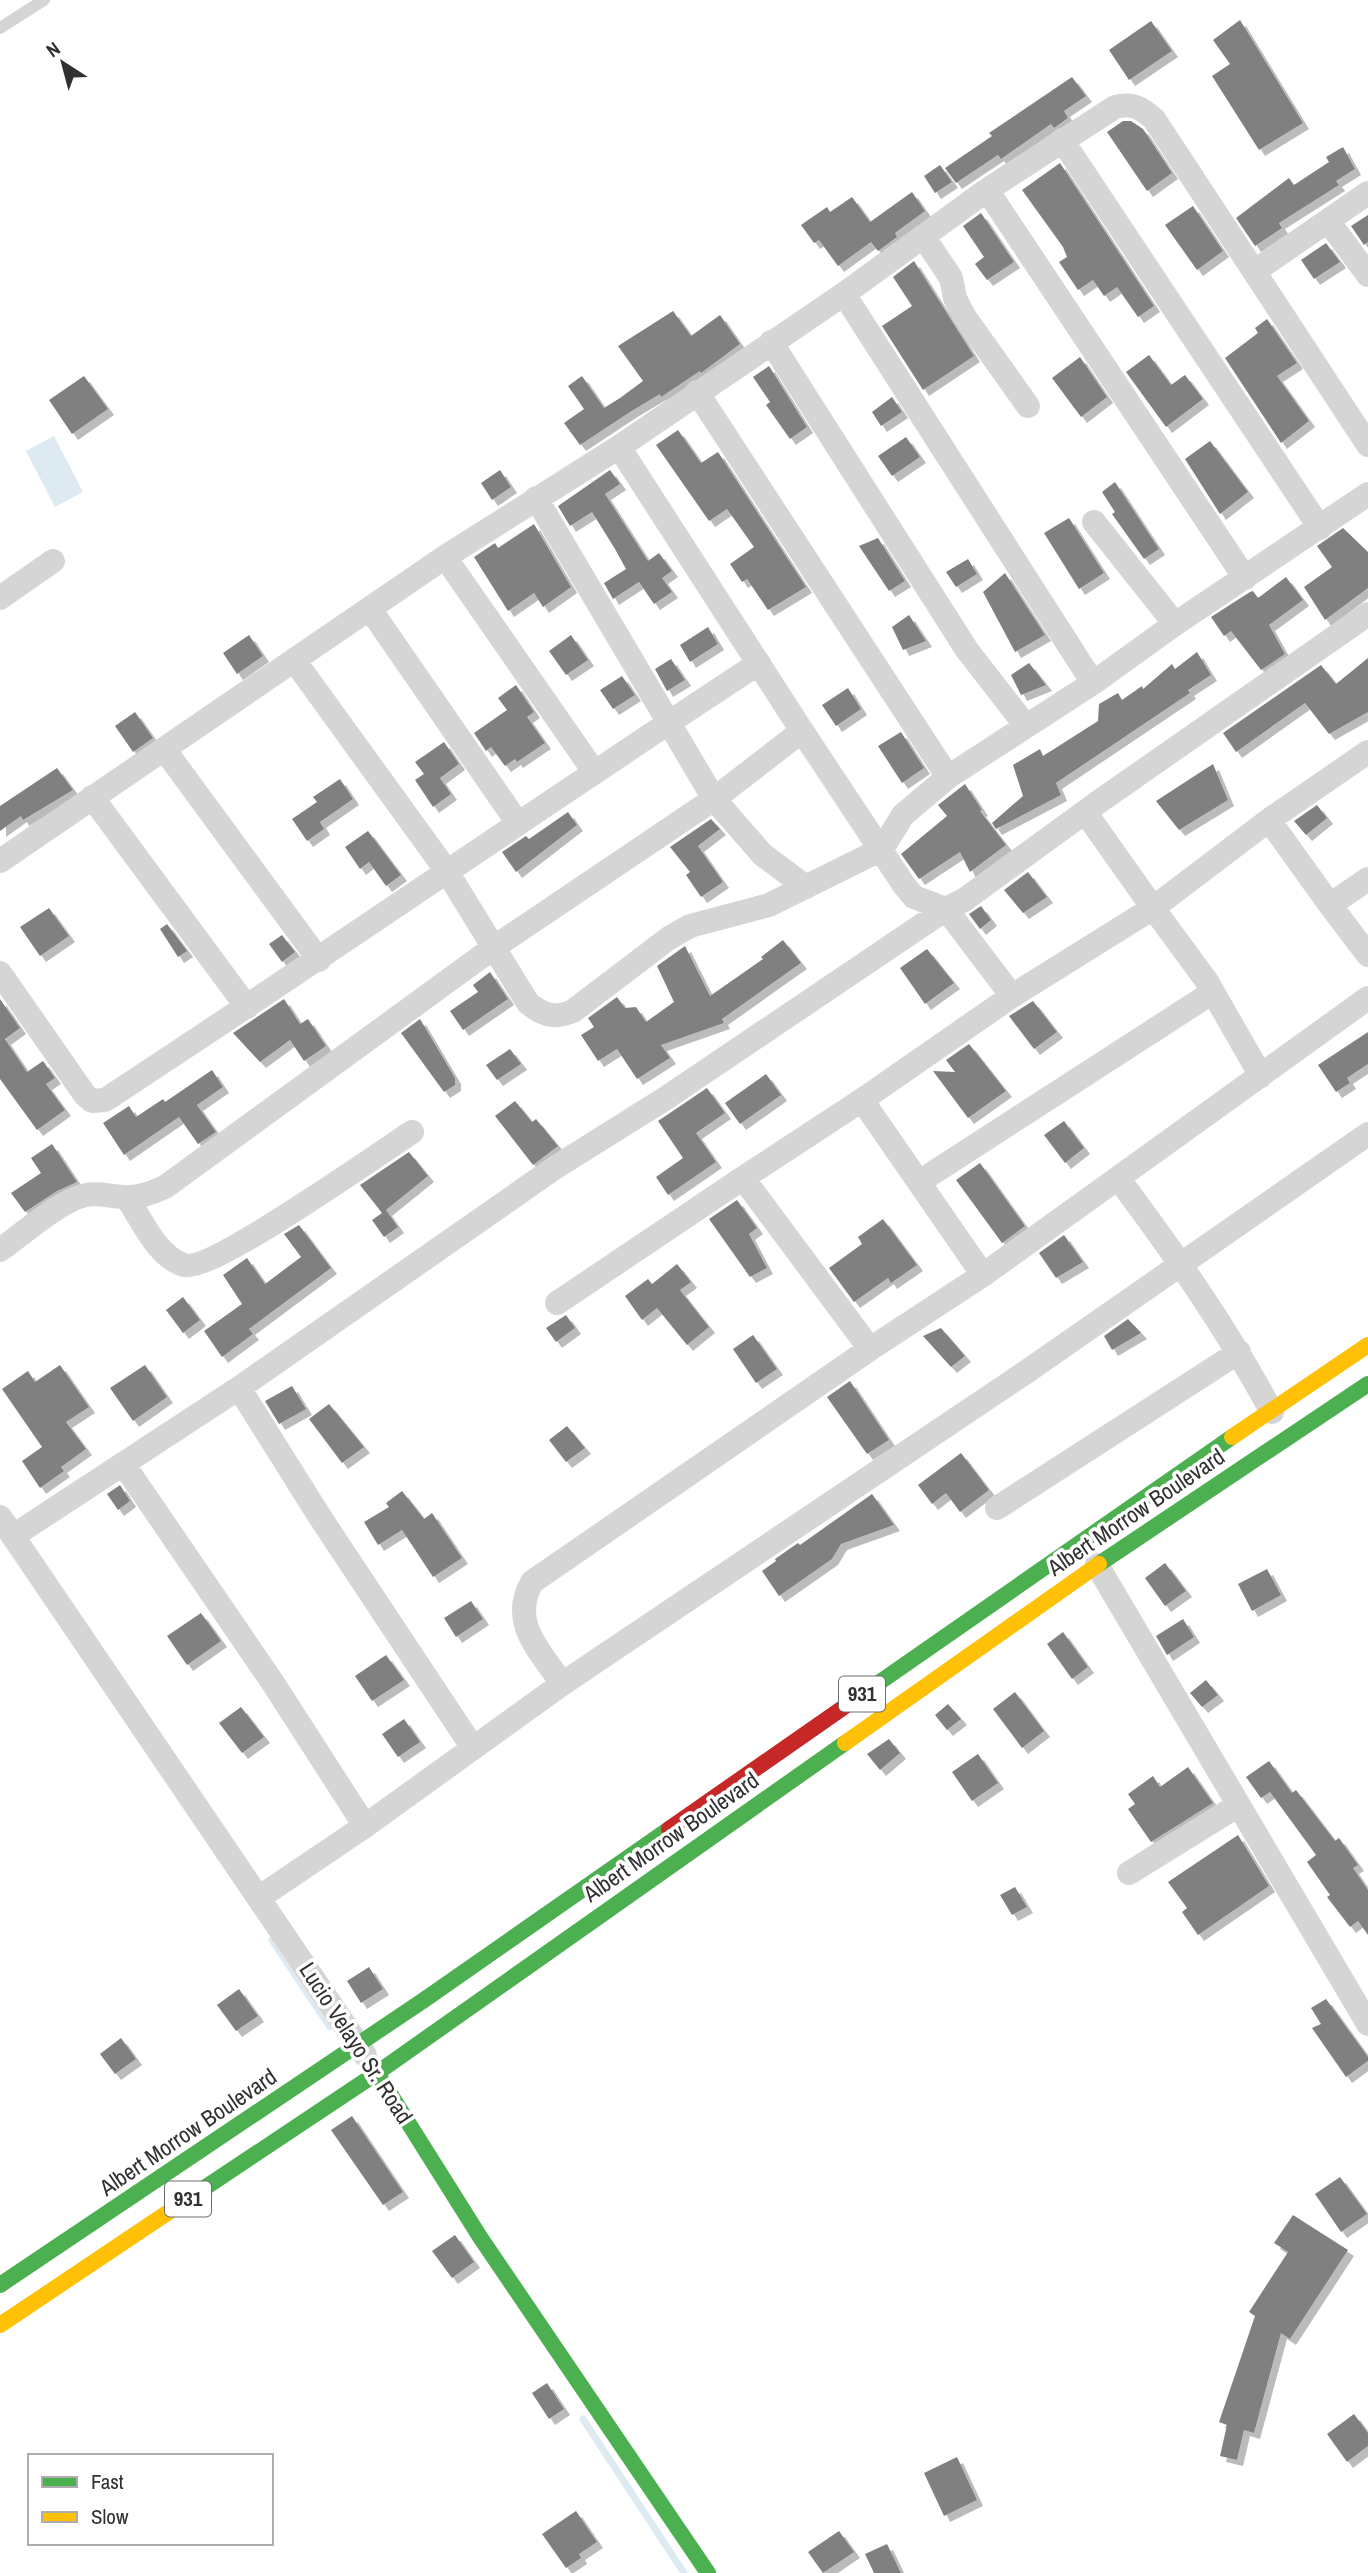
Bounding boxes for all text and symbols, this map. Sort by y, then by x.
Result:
north arrow [28,28,98,98]
text: N [41,35,65,63]
street label: Albert Morrow Boulevard [1040,1441,1230,1583]
road number: 931 [839,1676,885,1712]
street label: Albert Morrow Boulevard [576,1764,765,1909]
street label: Lucio Velayo Sr. Road [293,1956,420,2129]
street label: Albert Morrow Boulevard [92,2061,282,2203]
road number: 931 [165,2182,211,2216]
legend [28,2454,273,2545]
text: Fast [91,2467,124,2496]
text: Slow [91,2502,129,2531]

